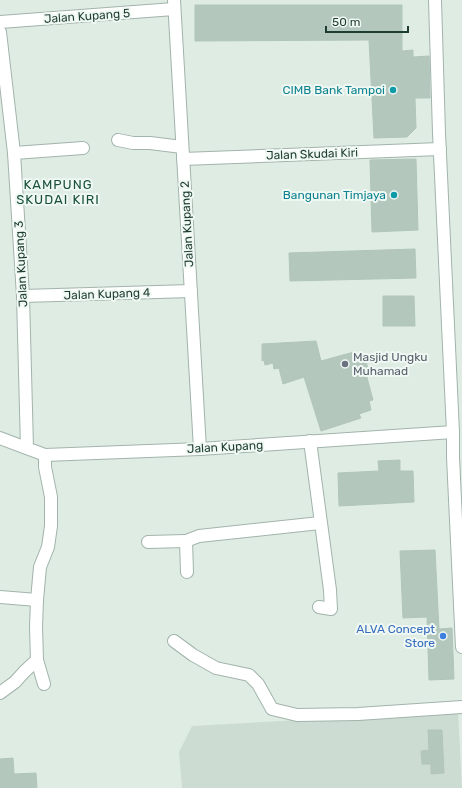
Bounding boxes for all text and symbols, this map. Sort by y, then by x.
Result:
street label: Jalan Kupang 5 [43,6,131,26]
scale bar [326,8,408,34]
text: 50 m [332,15,360,29]
place label: CIMB Bank Tampoi [283,83,385,97]
marker: CIMB Bank Tampoi [388,85,398,95]
street label: Jalan Skudai Kiri [266,145,358,163]
district label: KAMPUNG SKUDAI KIRI [16,177,100,207]
street label: Jalan Kupang 2 [178,181,196,267]
place label: Bangunan Timjaya [283,188,386,202]
marker: Bangunan Timjaya [389,190,399,200]
street label: Jalan Kupang 3 [12,220,30,308]
street label: Jalan Kupang 4 [63,285,151,303]
place label: Masjid Ungku Muhamad [353,350,428,378]
marker: Masjid Ungku Muhamad [340,359,350,369]
street label: Jalan Kupang [187,438,263,456]
place label: ALVA Concept Store [356,622,435,650]
marker: ALVA Concept Store [438,631,448,641]

